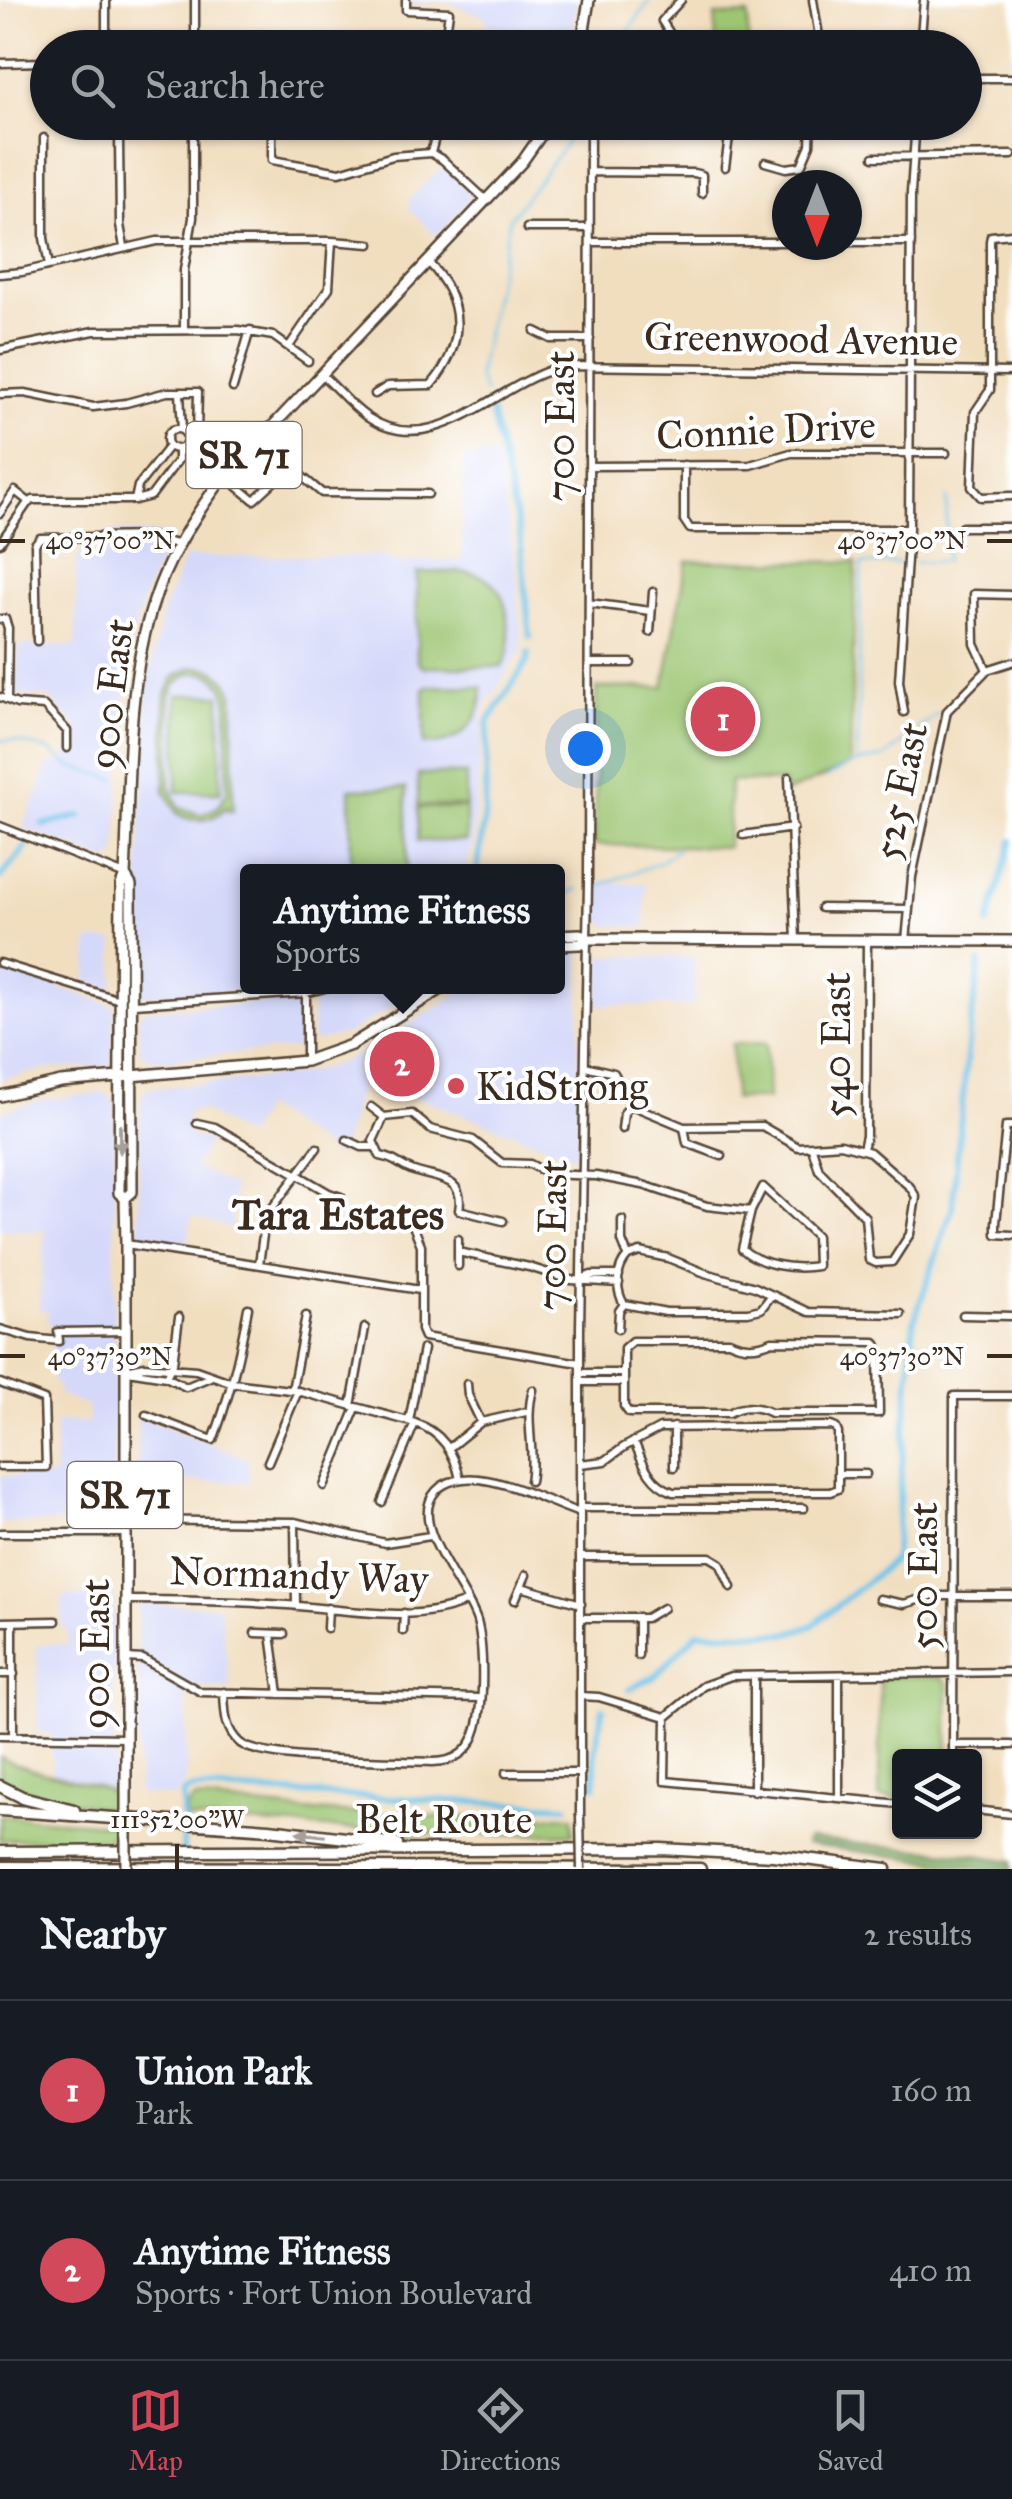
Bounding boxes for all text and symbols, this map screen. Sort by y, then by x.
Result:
search box [30,30,982,140]
icon: search [65,58,120,113]
text: Search here [145,62,325,108]
north arrow [772,170,862,260]
street label: Greenwood Avenue [644,312,958,366]
street label: 700 East [536,351,585,501]
street label: Connie Drive [655,400,877,460]
road number: SR 71 [186,422,302,488]
text: 40°37'00"N [45,525,175,556]
text: 40°37'00"N [837,525,967,556]
street label: 900 East [77,616,145,772]
pin: 1 [690,682,756,756]
street label: 525 East [862,718,938,864]
your location [560,723,611,774]
popup [240,864,565,994]
text: Anytime Fitness [275,887,530,933]
text: Sports [275,933,360,972]
street label: 540 East [812,972,861,1118]
pin: 2 [370,1026,434,1102]
place label: KidStrong [476,1062,648,1111]
marker: KidStrong [445,1075,467,1097]
one-way arrow [112,1123,128,1155]
street label: 700 East [526,1159,578,1311]
district label: Tara Estates [232,1189,444,1241]
text: 40°37'30"N [48,1341,172,1372]
text: 40°37'30"N [840,1341,964,1372]
road number: SR 71 [68,1462,182,1528]
street label: 500 East [899,1502,948,1650]
street label: Normandy Way [169,1546,431,1604]
street label: 900 East [71,1579,120,1729]
map controls [892,1749,982,1839]
button: layers [892,1749,982,1839]
street label: Belt Route [356,1795,532,1844]
text: 111°52'00"W [110,1804,245,1835]
one-way arrow [294,1826,326,1842]
text: Nearby [40,1908,165,1960]
text: 2 results [864,1915,972,1954]
text: Union Park [135,2048,312,2094]
text: 1 [66,2071,79,2110]
text: 160 m [891,2071,972,2110]
text: Park [135,2094,193,2133]
text: Anytime Fitness [135,2228,391,2274]
text: 2 [65,2251,80,2290]
text: 410 m [889,2251,972,2290]
text: Sports · Fort Union Boulevard [135,2274,532,2313]
tab: Map [128,2383,183,2478]
tab: Directions [440,2383,561,2478]
tab: Saved [817,2383,884,2478]

